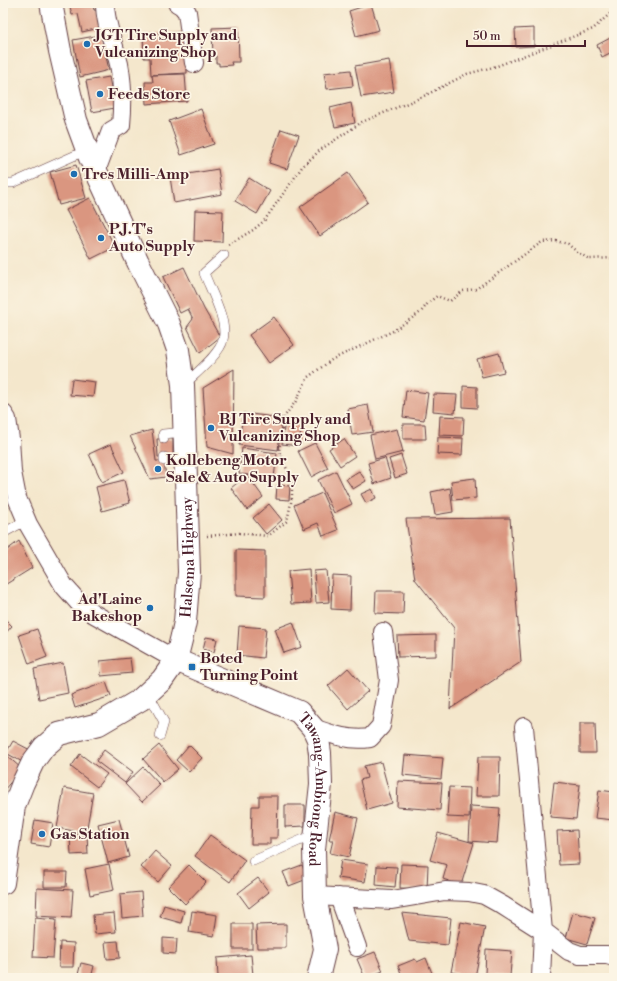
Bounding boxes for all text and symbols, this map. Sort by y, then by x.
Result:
scale bar [467,22,585,48]
place label: JGT Tire Supply and Vulcanizing Shop [93,26,238,62]
text: 50 m [473,29,501,44]
marker: JGT Tire Supply and Vulcanizing Shop [82,39,92,49]
place label: Feeds Store [108,85,190,104]
marker: Feeds Store [95,89,105,99]
place label: Tres Milli-Amp [82,165,189,184]
marker: Tres Milli-Amp [69,169,79,179]
place label: P.J.T's Auto Supply [108,220,195,256]
marker: P.J.T's Auto Supply [96,233,106,243]
place label: BJ Tire Supply and Vulcanizing Shop [218,410,352,446]
marker: BJ Tire Supply and Vulcanizing Shop [206,423,216,433]
place label: Kollebeng Motor Sale & Auto Supply [166,451,299,487]
marker: Kollebeng Motor Sale & Auto Supply [153,464,163,474]
street label: Halsema Highway [176,496,199,618]
place label: Ad'Laine Bakeshop [71,590,142,626]
marker: Ad'Laine Bakeshop [145,603,155,613]
place label: Boted Turning Point [200,649,299,685]
marker: Boted Turning Point [187,662,197,672]
street label: Tawang-Ambiong Road [294,709,330,867]
place label: Gas Station [50,825,130,844]
marker: Gas Station [37,829,47,839]

